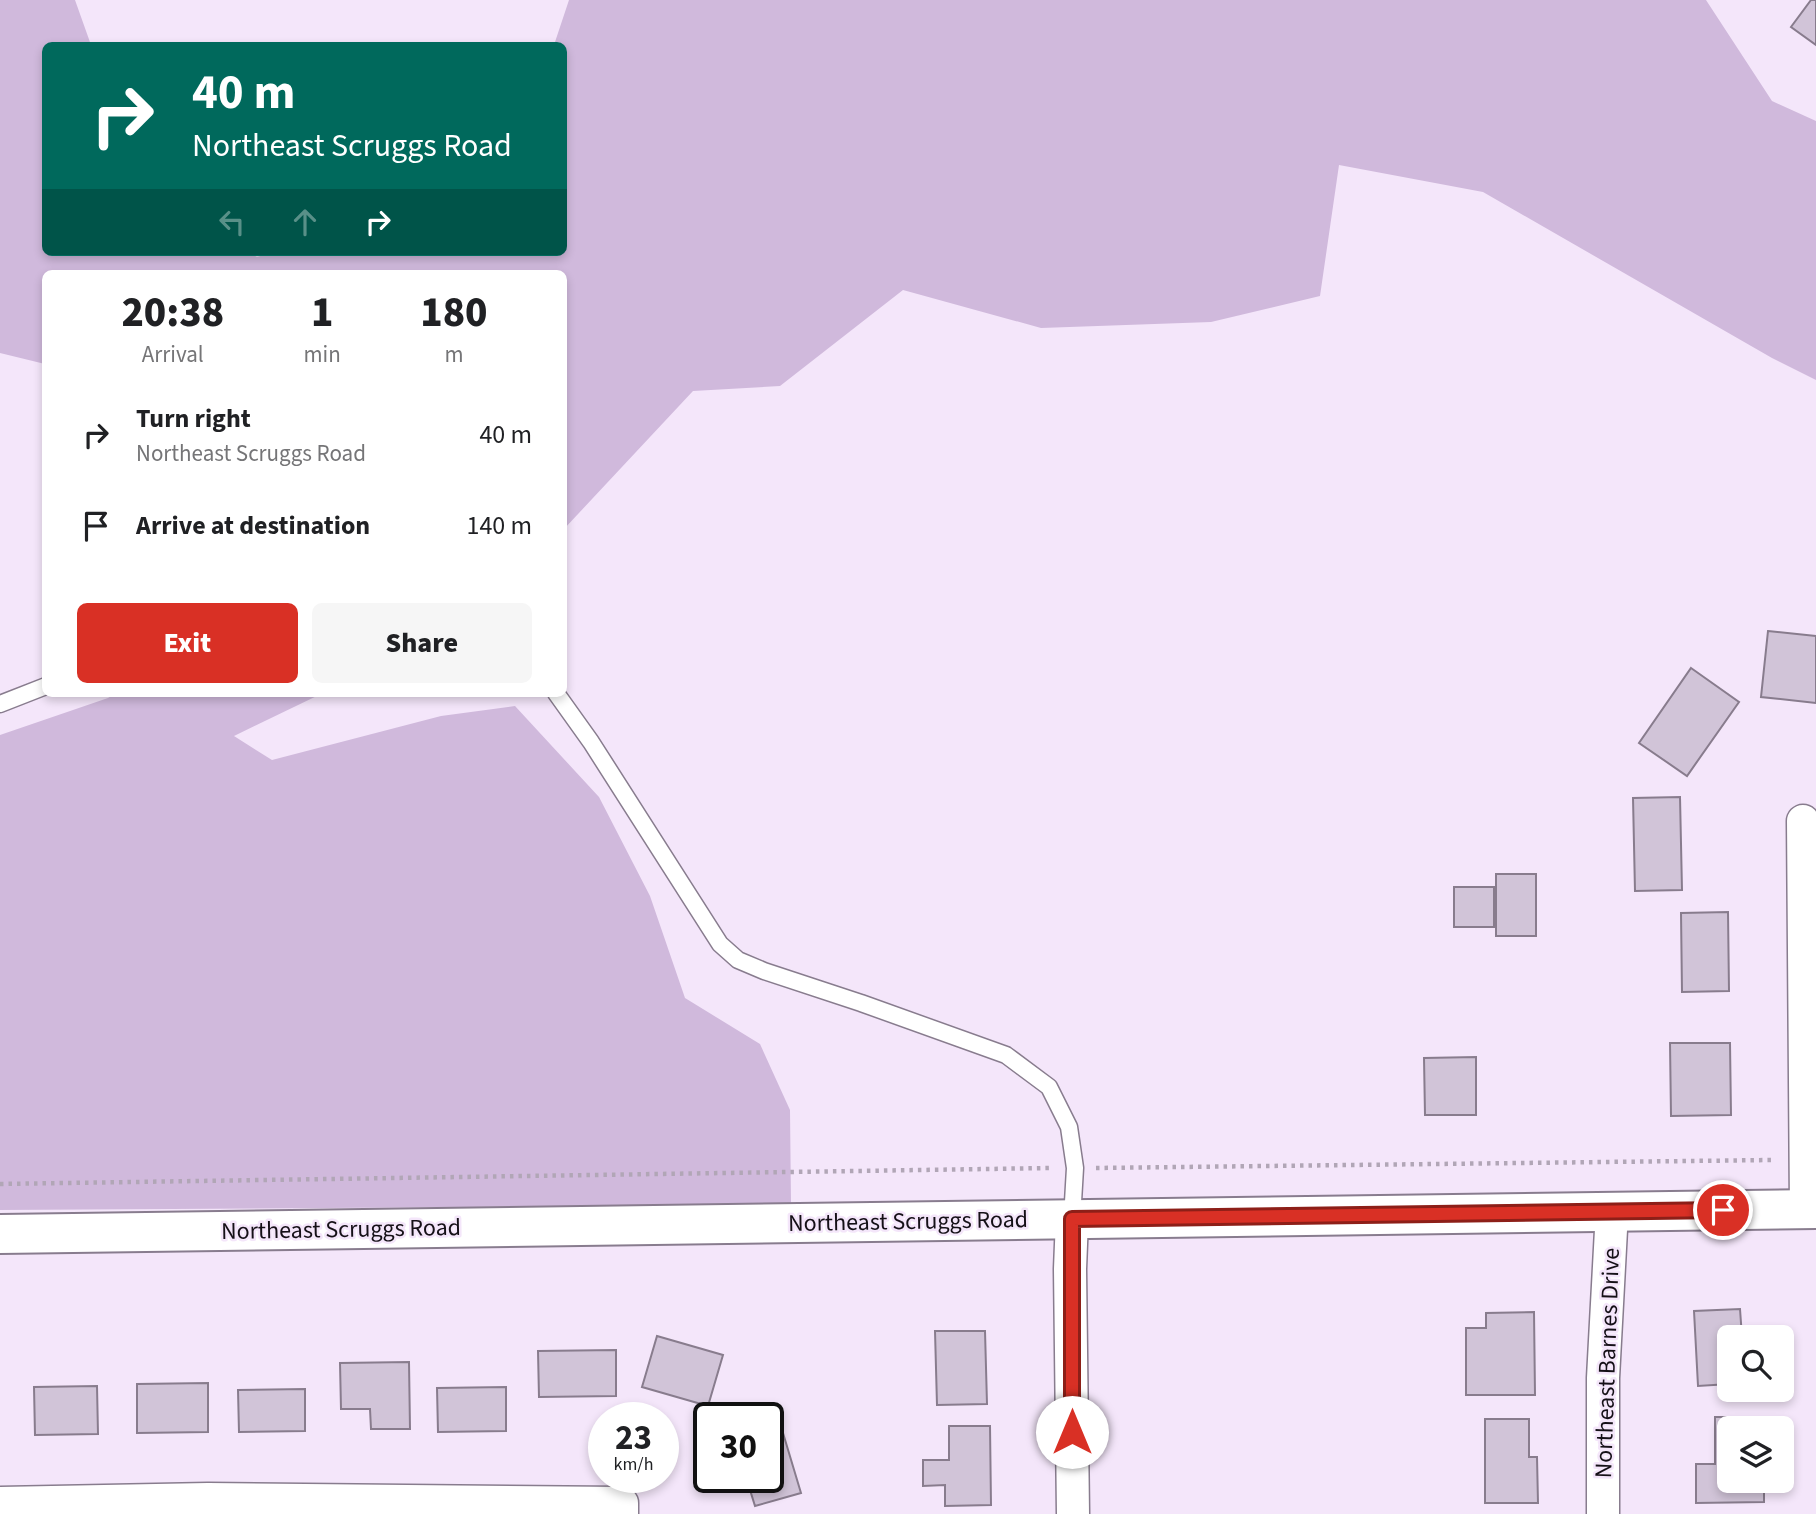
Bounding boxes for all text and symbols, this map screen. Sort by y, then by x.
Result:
text: 40 m [192,58,296,128]
icon: right [77,70,168,161]
text: Northeast Scruggs Road [192,123,512,169]
icon: left [213,203,251,241]
icon: ahead [286,203,324,241]
icon: right [359,203,397,241]
text: 20:38 [121,283,224,343]
text: 1 [311,283,333,343]
text: 180 [420,283,488,343]
text: Arrival [142,338,204,371]
text: min [304,338,341,371]
text: m [444,338,463,371]
text: Turn right [136,400,251,437]
icon: right [77,416,115,454]
text: 40 m [479,416,532,453]
text: Northeast Scruggs Road [136,437,366,470]
icon: arrive [77,507,115,545]
text: Arrive at destination [136,507,370,544]
text: 140 m [466,507,532,544]
button: Exit [77,603,298,683]
button: Share [312,603,532,683]
pin [1693,1180,1753,1240]
icon: arrive [1704,1191,1742,1229]
street label: Northeast Scruggs Road [788,1202,1028,1241]
street label: Northeast Scruggs Road [221,1210,461,1249]
street label: Northeast Barnes Drive [1586,1247,1629,1479]
map controls [1717,1325,1794,1493]
button: search [1717,1325,1794,1402]
position arrow [1035,1395,1109,1469]
speed limit sign: 30 [693,1402,784,1493]
text: 23 [615,1413,652,1463]
button: layers [1717,1416,1794,1493]
text: km/h [614,1452,653,1477]

